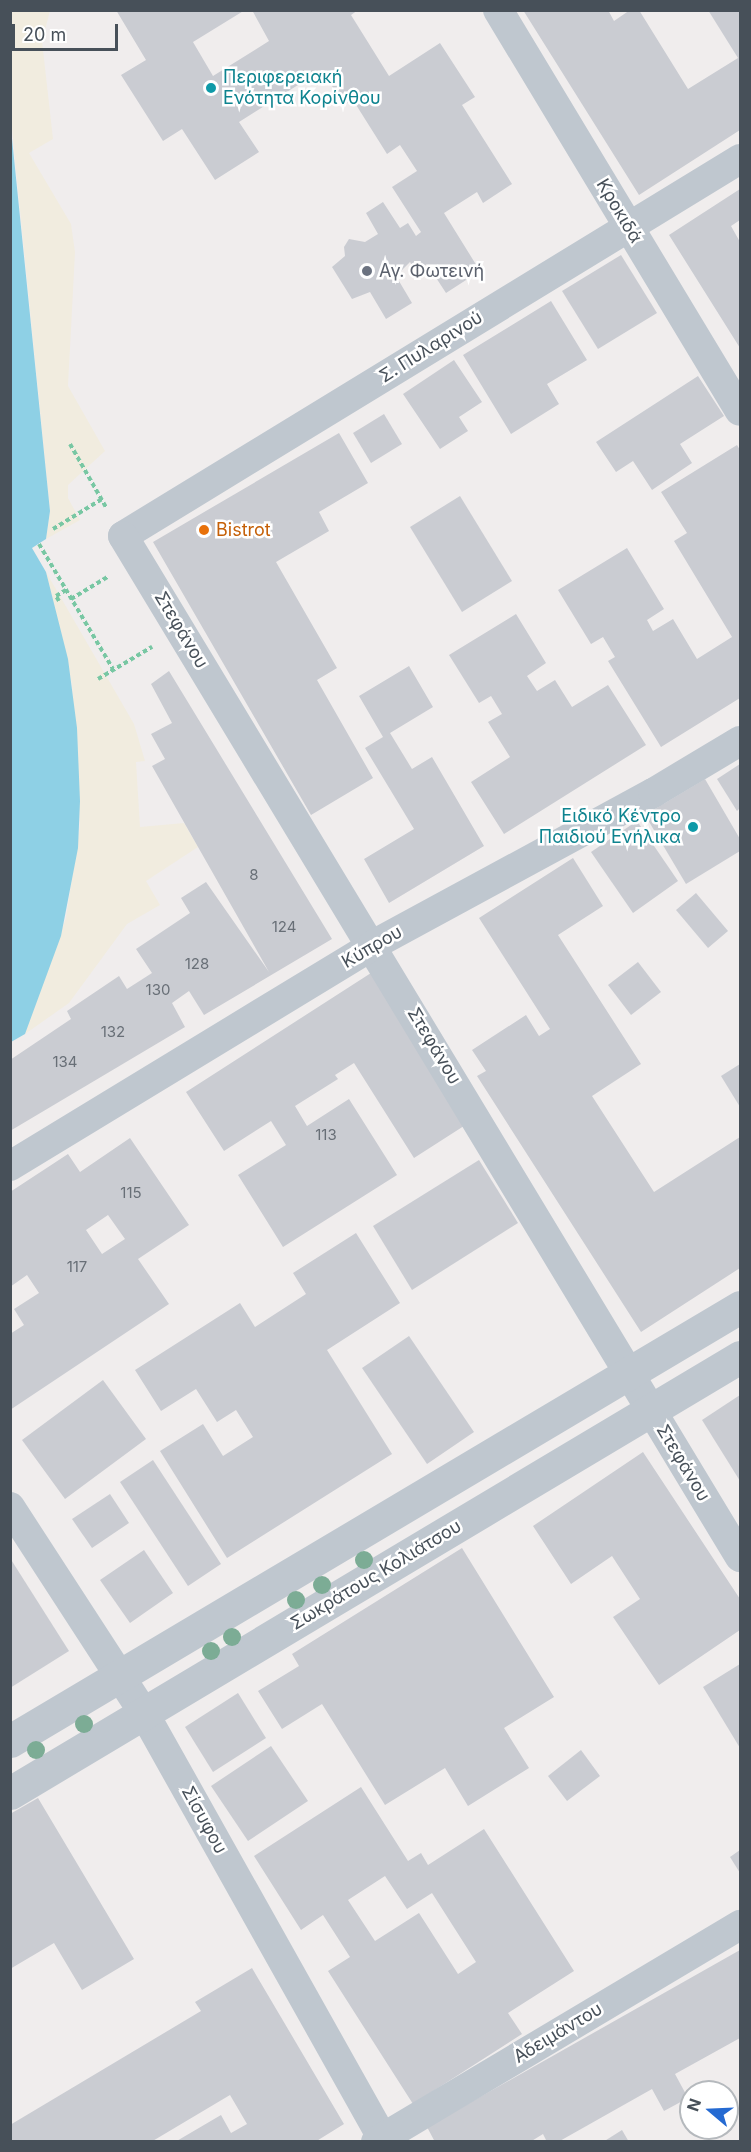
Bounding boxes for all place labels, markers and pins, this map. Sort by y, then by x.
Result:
place label: Περιφερειακή Ενότητα Κορίνθου [223,67,381,110]
marker: Περιφερειακή Ενότητα Κορίνθου [204,81,218,95]
place label: Αγ. Φωτεινή [379,260,484,282]
marker: Αγ. Φωτεινή [360,264,374,278]
place label: Bistrot [216,519,271,541]
marker: Bistrot [197,523,211,537]
place label: Ειδικό Κέντρο Παιδιού Ενήλικα [539,806,681,848]
marker: Ειδικό Κέντρο Παιδιού Ενήλικα [686,820,700,834]

